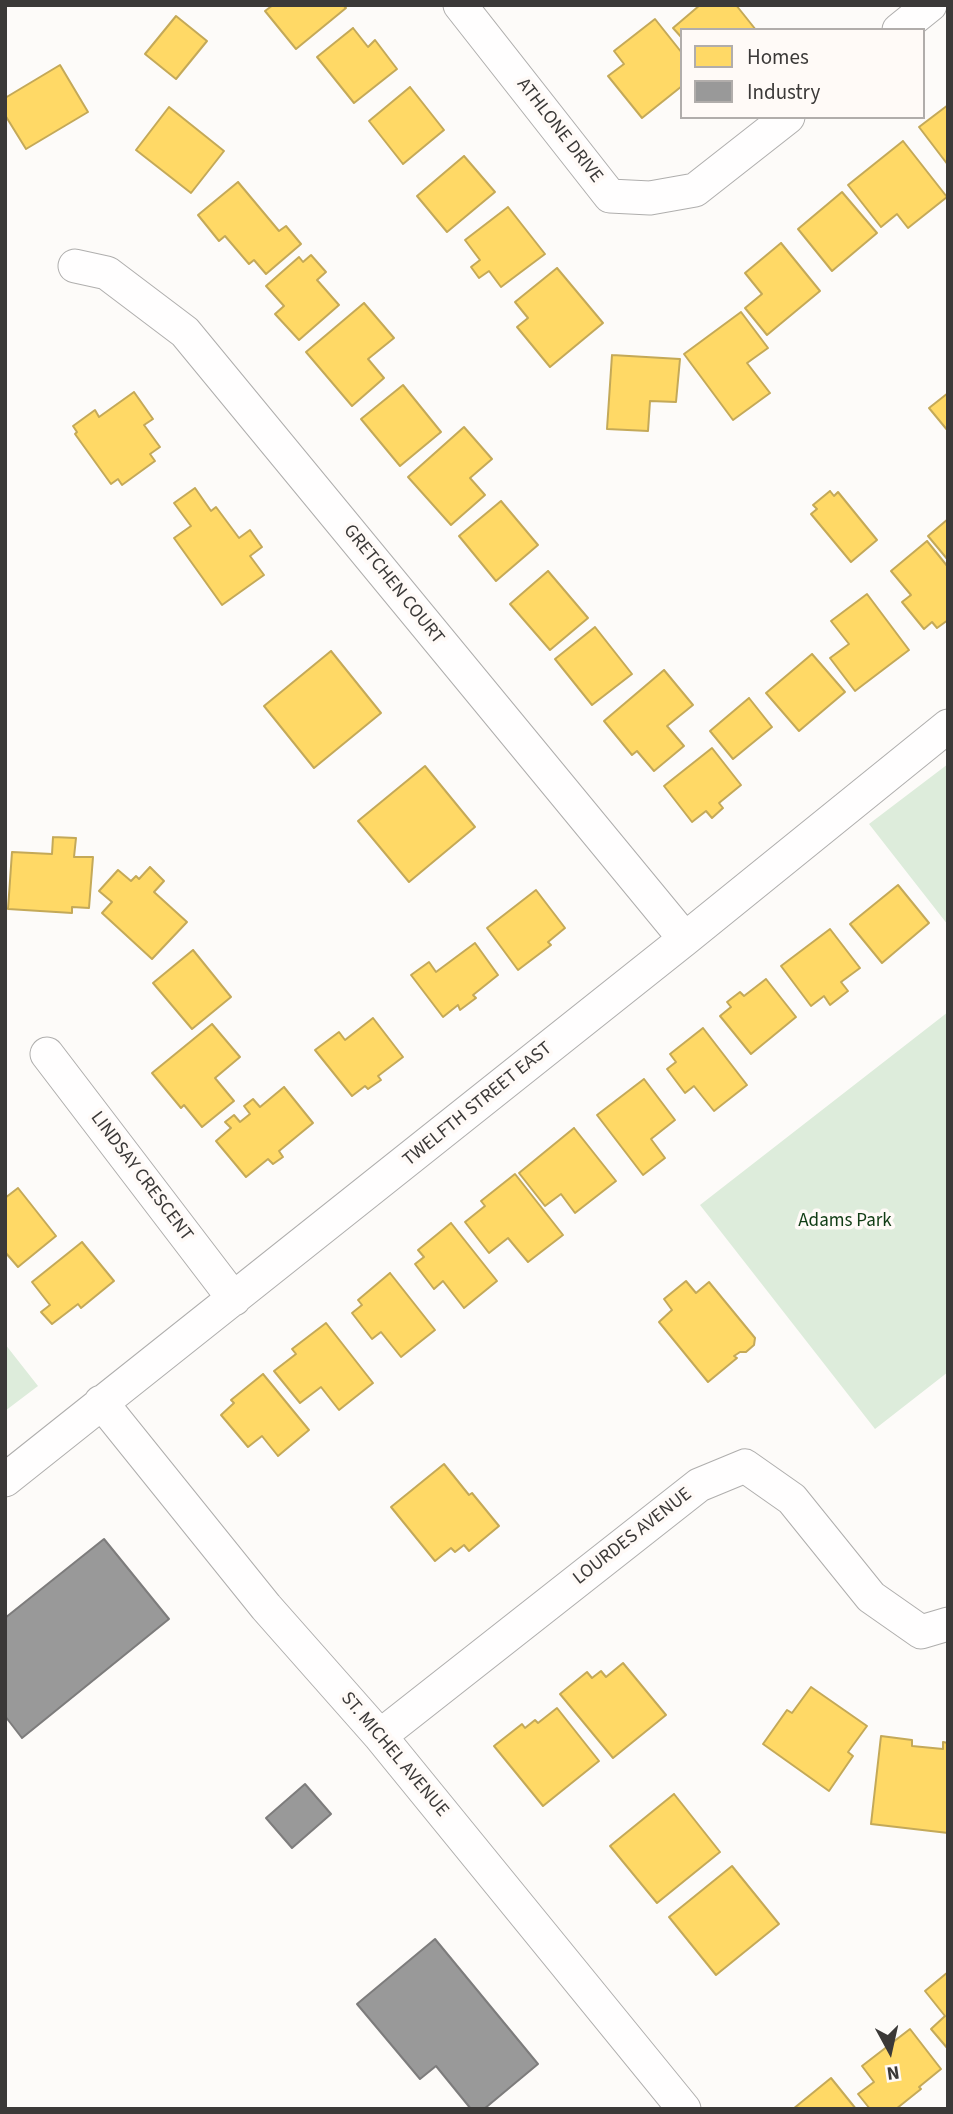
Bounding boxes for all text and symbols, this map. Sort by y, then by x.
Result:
legend [680,28,925,119]
text: Homes [747,42,809,72]
street label: ATHLONE DRIVE [511,74,607,188]
text: Industry [747,77,820,107]
street label: GRETCHEN COURT [338,520,448,650]
street label: TWELFTH STREET EAST [399,1038,557,1172]
street label: LINDSAY CRESCENT [85,1108,197,1246]
park label: Adams Park [798,1211,892,1233]
street label: LOURDES AVENUE [569,1484,697,1590]
street label: ST. MICHEL AVENUE [335,1688,453,1822]
north arrow [855,2016,925,2086]
text: N [885,2058,901,2087]

